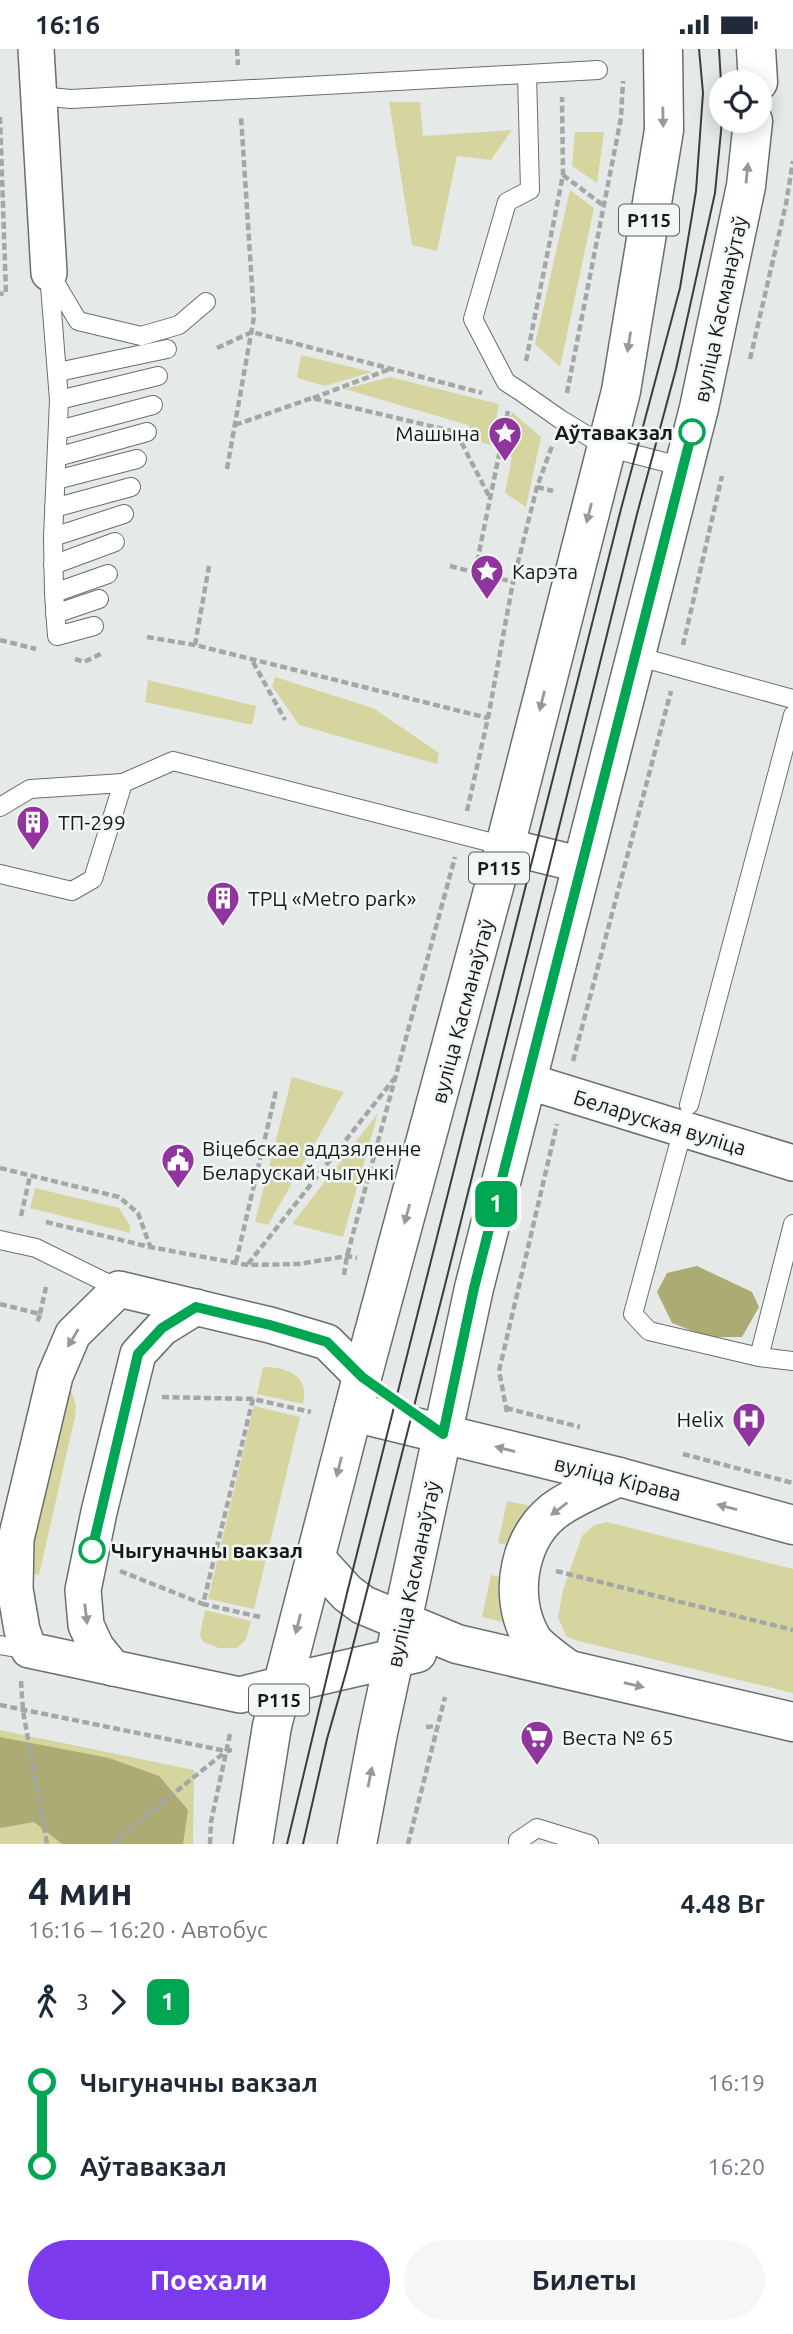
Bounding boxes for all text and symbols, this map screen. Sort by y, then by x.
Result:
text: 16:16 [35,10,100,39]
map controls [709,70,772,133]
button: locate [709,70,772,133]
one-way arrow [658,106,669,128]
one-way arrow [742,162,753,184]
road number: Р115 [619,204,679,235]
street label: вуліца Касманаўтаў [689,214,751,404]
one-way arrow [623,331,634,353]
place icon: Машына [486,414,524,463]
marker: Аўтавакзал [679,419,705,445]
place label: Аўтавакзал [554,420,673,444]
place label: Машына [395,421,480,445]
one-way arrow [583,502,594,524]
place icon: Карэта [468,552,506,601]
place label: Карэта [512,559,578,583]
one-way arrow [536,690,547,712]
building icon: ТП-299 [14,803,52,852]
place label: ТП-299 [58,810,126,834]
road number: Р115 [469,853,529,883]
building icon: ТРЦ «Metro park» [204,879,242,928]
place label: ТРЦ «Metro park» [248,886,416,910]
street label: вуліца Касманаўтаў [426,916,498,1106]
street label: Беларуская вуліца [571,1084,749,1160]
place label: Віцебскае аддзяленне Беларускай чыгункі [202,1136,421,1184]
public building icon: Віцебскае аддзяленне Беларускай чыгункі [159,1141,197,1190]
line badge: 1 [473,1181,519,1227]
text: 1 [489,1190,503,1217]
one-way arrow [402,1204,412,1225]
one-way arrow [66,1329,79,1348]
hospital icon: Helix [730,1400,768,1449]
place label: Helix [677,1407,724,1431]
one-way arrow [494,1443,516,1454]
street label: вуліца Кірава [552,1451,684,1505]
one-way arrow [333,1456,344,1478]
street label: вуліца Касманаўтаў [382,1479,444,1669]
one-way arrow [716,1501,737,1511]
one-way arrow [550,1502,568,1516]
marker: Чыгуначны вакзал [79,1537,105,1563]
place label: Чыгуначны вакзал [111,1538,303,1562]
one-way arrow [80,1604,91,1626]
one-way arrow [293,1614,303,1635]
one-way arrow [623,1680,645,1691]
road number: Р115 [249,1685,309,1715]
supermarket icon: Веста № 65 [518,1718,556,1767]
place label: Веста № 65 [562,1725,674,1749]
one-way arrow [365,1766,376,1788]
text: 4 мин [28,1870,133,1912]
text: 4.48 Br [681,1889,765,1918]
text: 16:16 – 16:20 · Автобус [28,1917,268,1942]
icon: walk [28,1983,66,2021]
icon: forward [99,1983,137,2021]
text: 1 [161,1988,175,2015]
text: 3 [76,1989,89,2014]
text: Чыгуначны вакзал [80,2068,318,2097]
text: 16:19 [707,2070,765,2095]
text: Аўтавакзал [80,2152,227,2181]
text: 16:20 [707,2154,765,2179]
button: Поехали [28,2240,390,2320]
button: Билеты [404,2240,765,2320]

